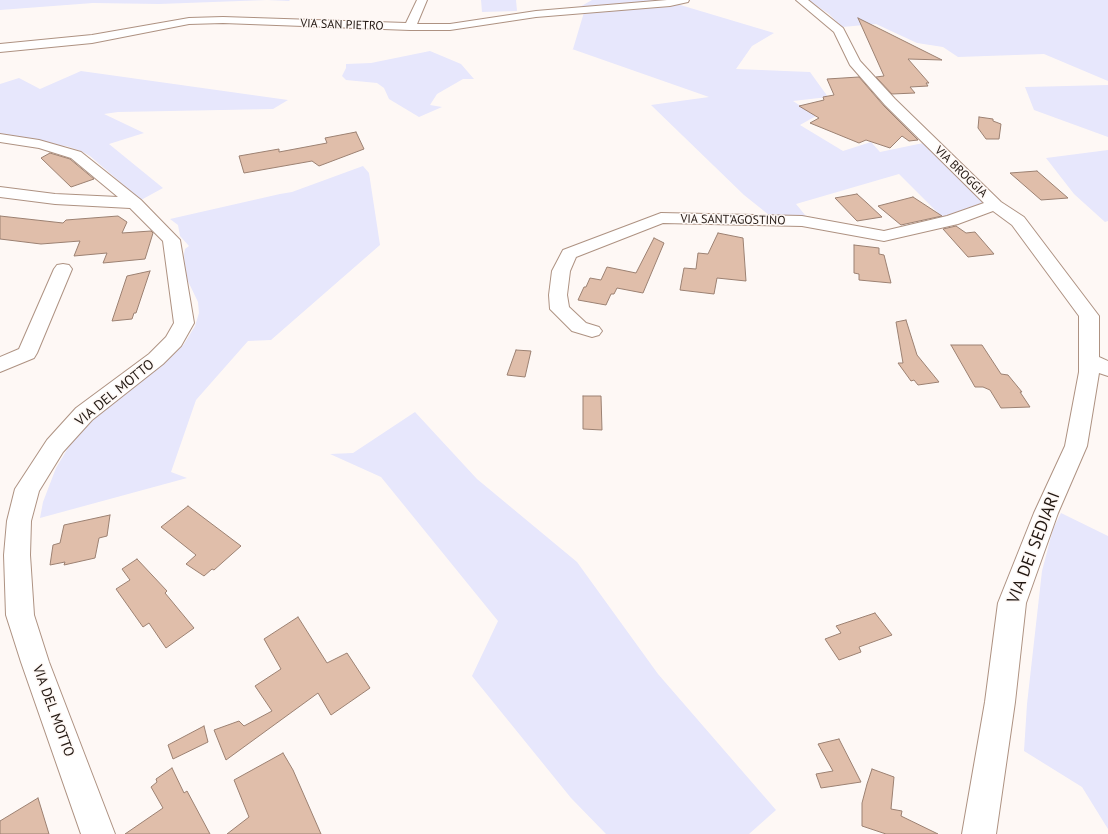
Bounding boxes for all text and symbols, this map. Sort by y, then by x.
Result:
street label: VIA SAN PIETRO [300,16,384,34]
street label: VIA BROGGIA [932,143,990,201]
street label: VIA SANT'AGOSTINO [680,212,786,228]
street label: VIA DEL MOTTO [72,356,158,430]
street label: VIA DEI SEDIARI [1003,489,1065,607]
street label: VIA DEL MOTTO [29,663,77,759]

